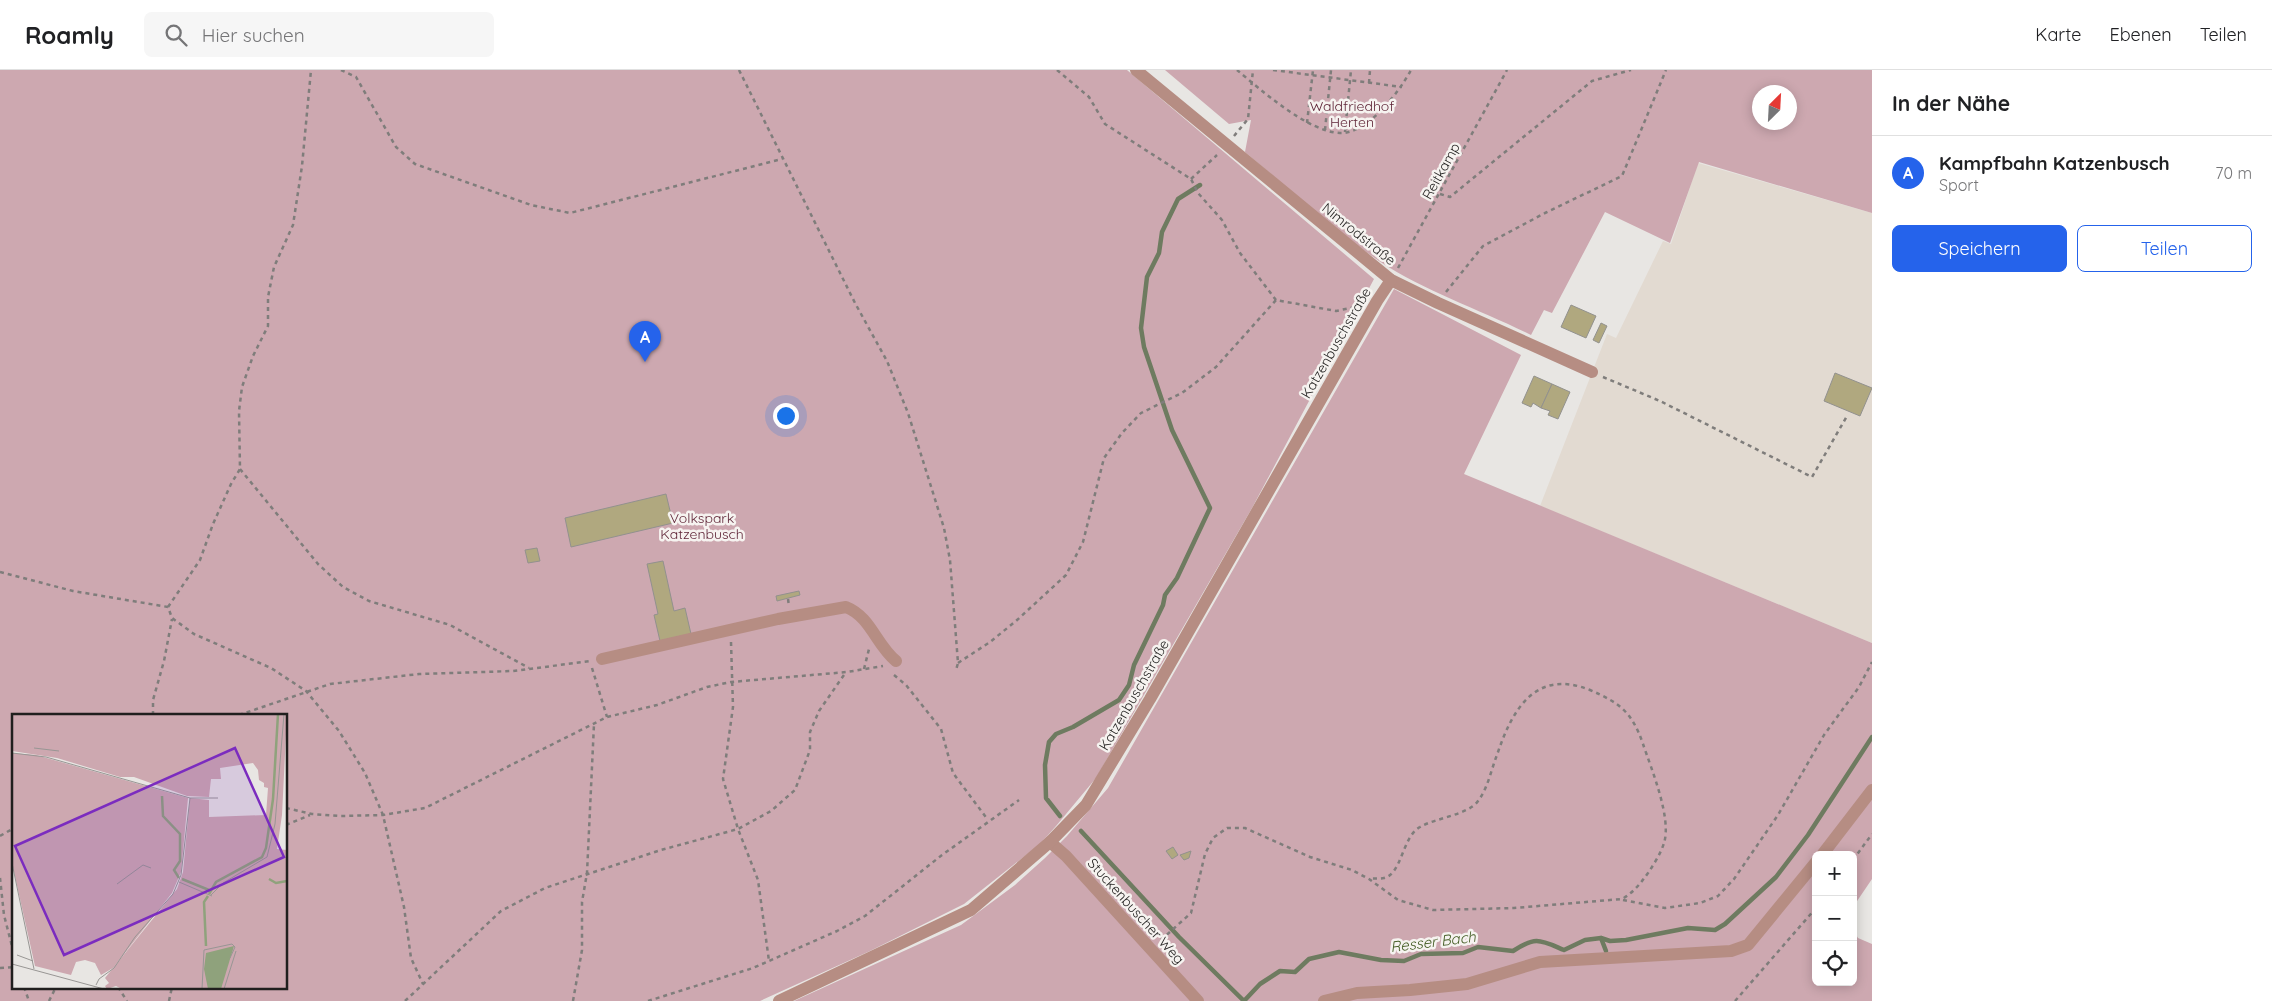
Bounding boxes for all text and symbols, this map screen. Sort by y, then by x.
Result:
search box [144,12,494,57]
text: Roamly [25,20,114,50]
icon: search [162,21,190,49]
text: Hier suchen [202,23,305,47]
text: Karte [2035,23,2081,46]
text: Ebenen [2109,23,2172,46]
text: Teilen [2200,23,2247,46]
north arrow [1752,85,1797,130]
text: In der Nähe [1892,90,2010,116]
park label: Waldfriedhof Herten [1310,97,1394,131]
street label: Reitkamp [1418,139,1464,203]
text: Kampfbahn Katzenbusch [1939,151,2170,175]
text: A [1903,163,1913,183]
text: 70 m [2215,163,2252,183]
text: Sport [1939,175,1979,195]
street label: Nimrodstraße [1319,199,1399,269]
button: Speichern [1892,225,2067,272]
button: Teilen [2077,225,2252,272]
street label: Katzenbuschstraße [1297,284,1375,402]
pin: A [629,321,661,362]
your location [773,403,799,429]
park label: Volkspark Katzenbusch [660,509,744,543]
street label: Katzenbuschstraße [1095,636,1173,754]
inset map [12,714,288,988]
map controls [1812,851,1857,986]
button: + [1812,851,1857,896]
street label: Stuckenbuscher Weg [1084,854,1188,968]
button: − [1812,896,1857,941]
water label: Resser Bach [1389,927,1477,956]
button: locate [1812,941,1857,986]

